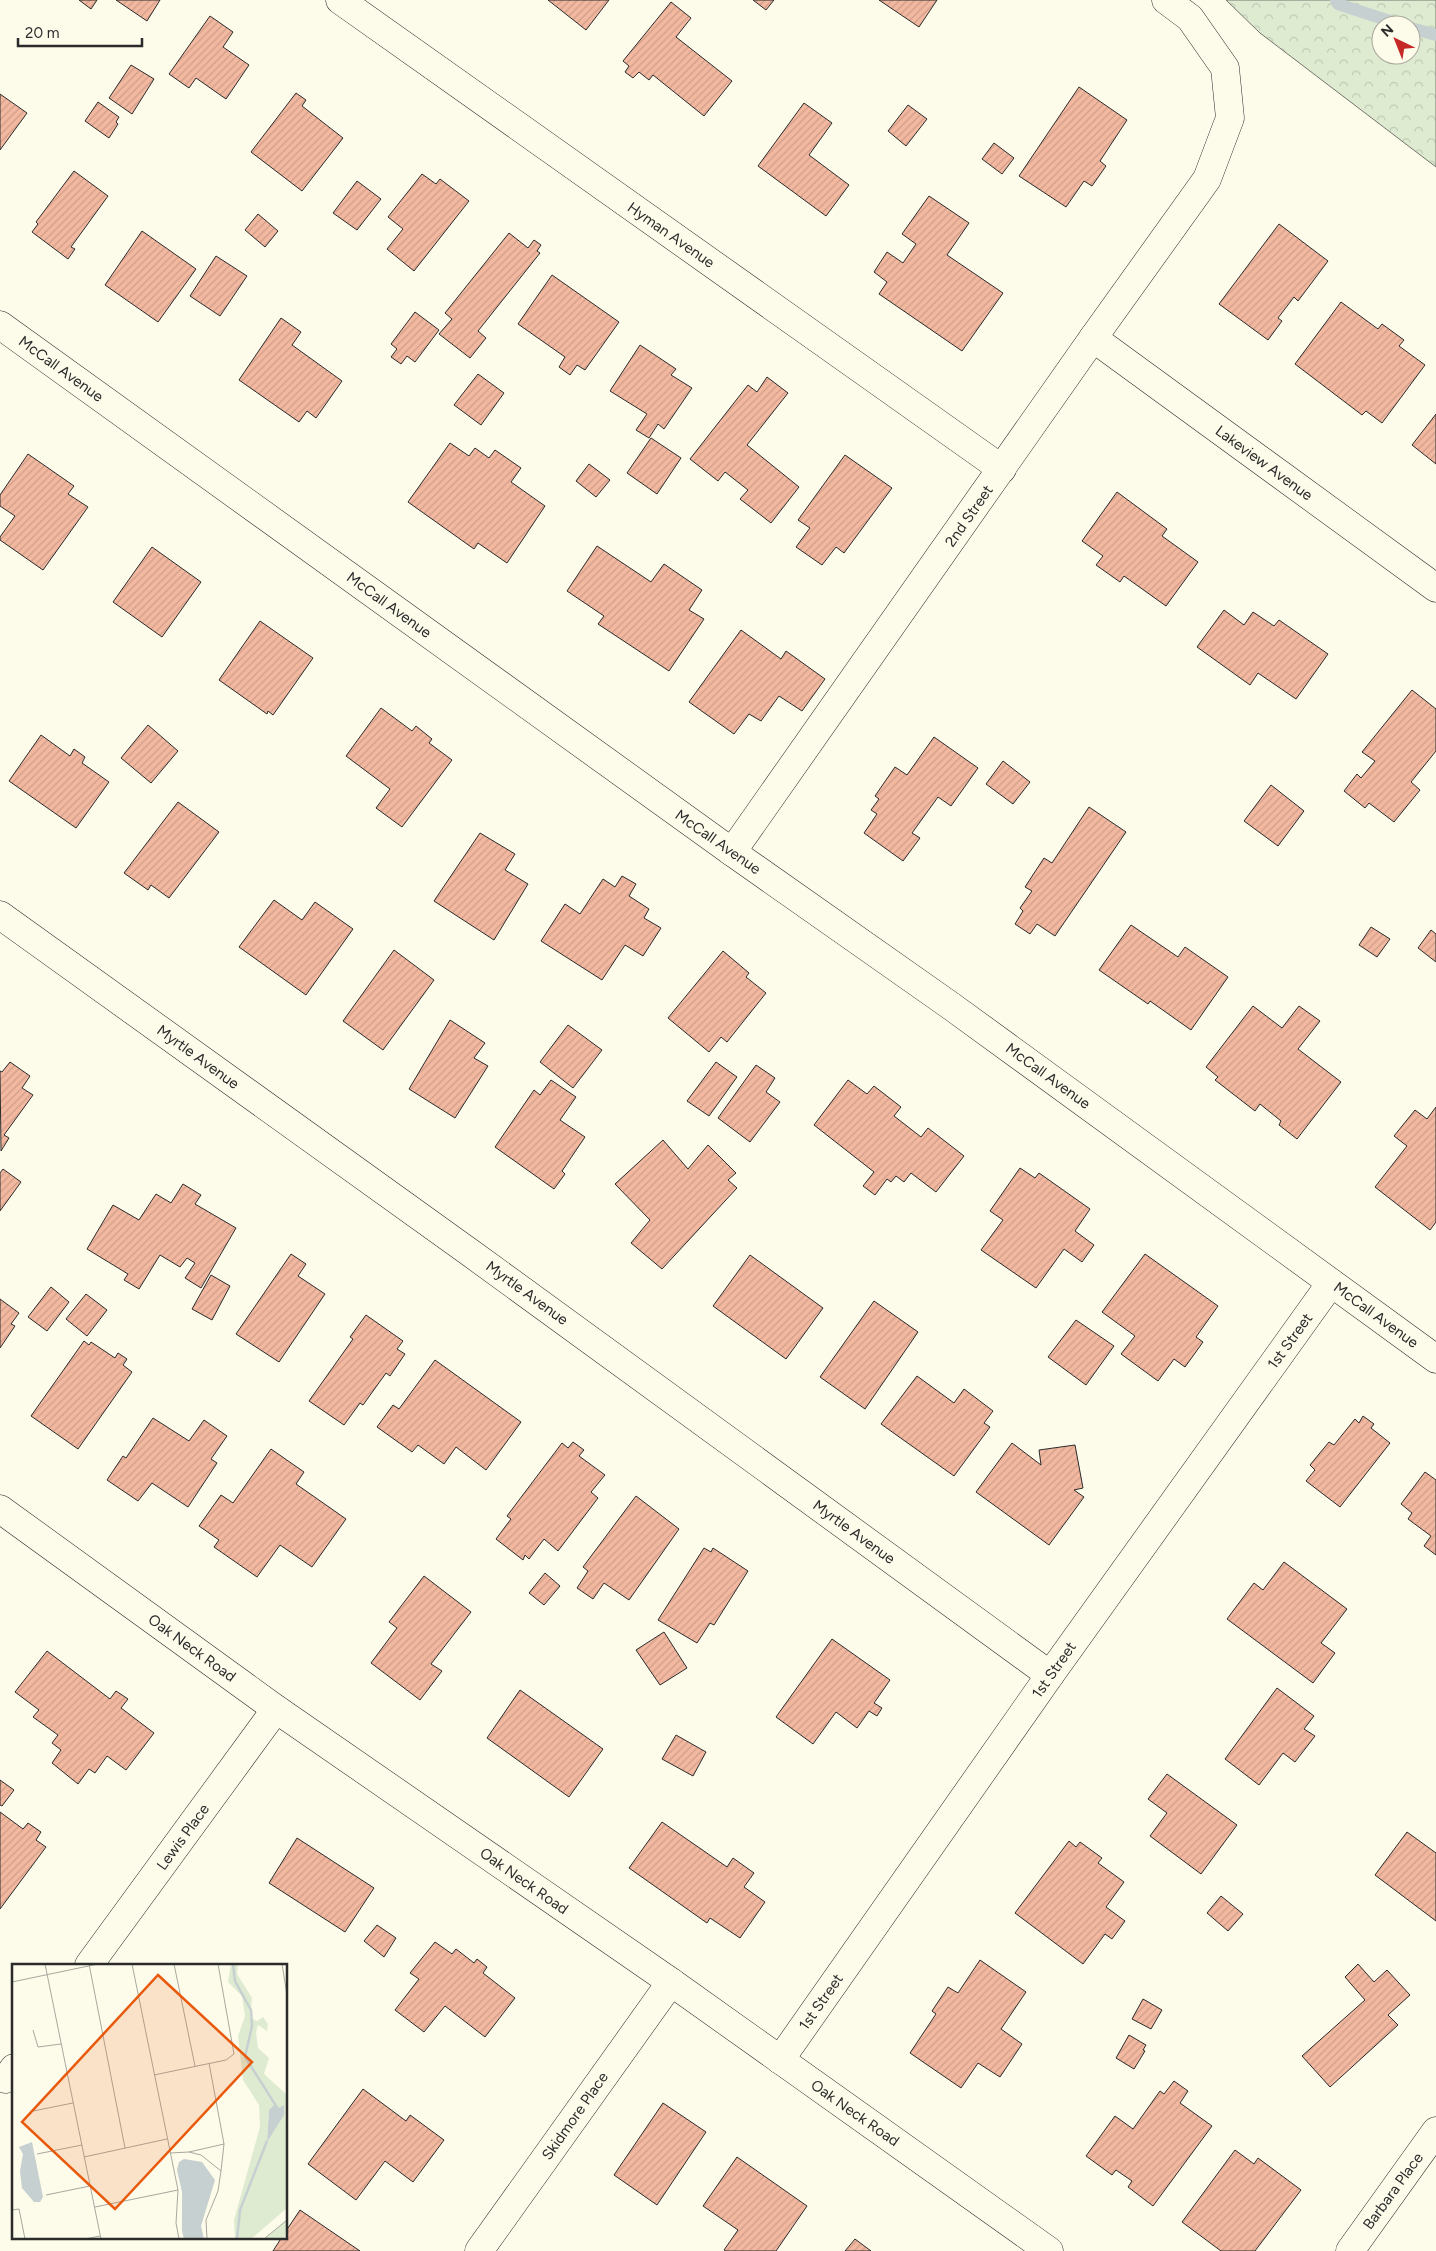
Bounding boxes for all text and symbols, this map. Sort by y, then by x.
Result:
scale bar [18,15,141,47]
north arrow [1371,15,1421,65]
text: N [1378,21,1397,41]
text: 20 m [25,24,59,42]
street label: Hyman Avenue [624,198,718,272]
street label: McCall Avenue [15,332,107,406]
street label: Lakeview Avenue [1212,422,1316,504]
street label: 2nd Street [941,481,997,550]
street label: McCall Avenue [343,568,435,642]
street label: McCall Avenue [672,806,764,878]
street label: Myrtle Avenue [153,1021,243,1093]
street label: McCall Avenue [1002,1039,1094,1113]
street label: Myrtle Avenue [482,1257,572,1329]
street label: McCall Avenue [1330,1278,1422,1352]
street label: 1st Street [1264,1309,1316,1372]
street label: Myrtle Avenue [809,1496,899,1568]
street label: Oak Neck Road [145,1610,239,1686]
street label: 1st Street [1028,1638,1080,1702]
street label: Lewis Place [153,1800,213,1874]
street label: Oak Neck Road [476,1844,572,1918]
inset map [12,1964,288,2238]
street label: 1st Street [795,1970,847,2034]
street label: Skidmore Place [538,2069,612,2163]
street label: Oak Neck Road [807,2076,903,2150]
street label: Barbara Place [1359,2149,1427,2233]

